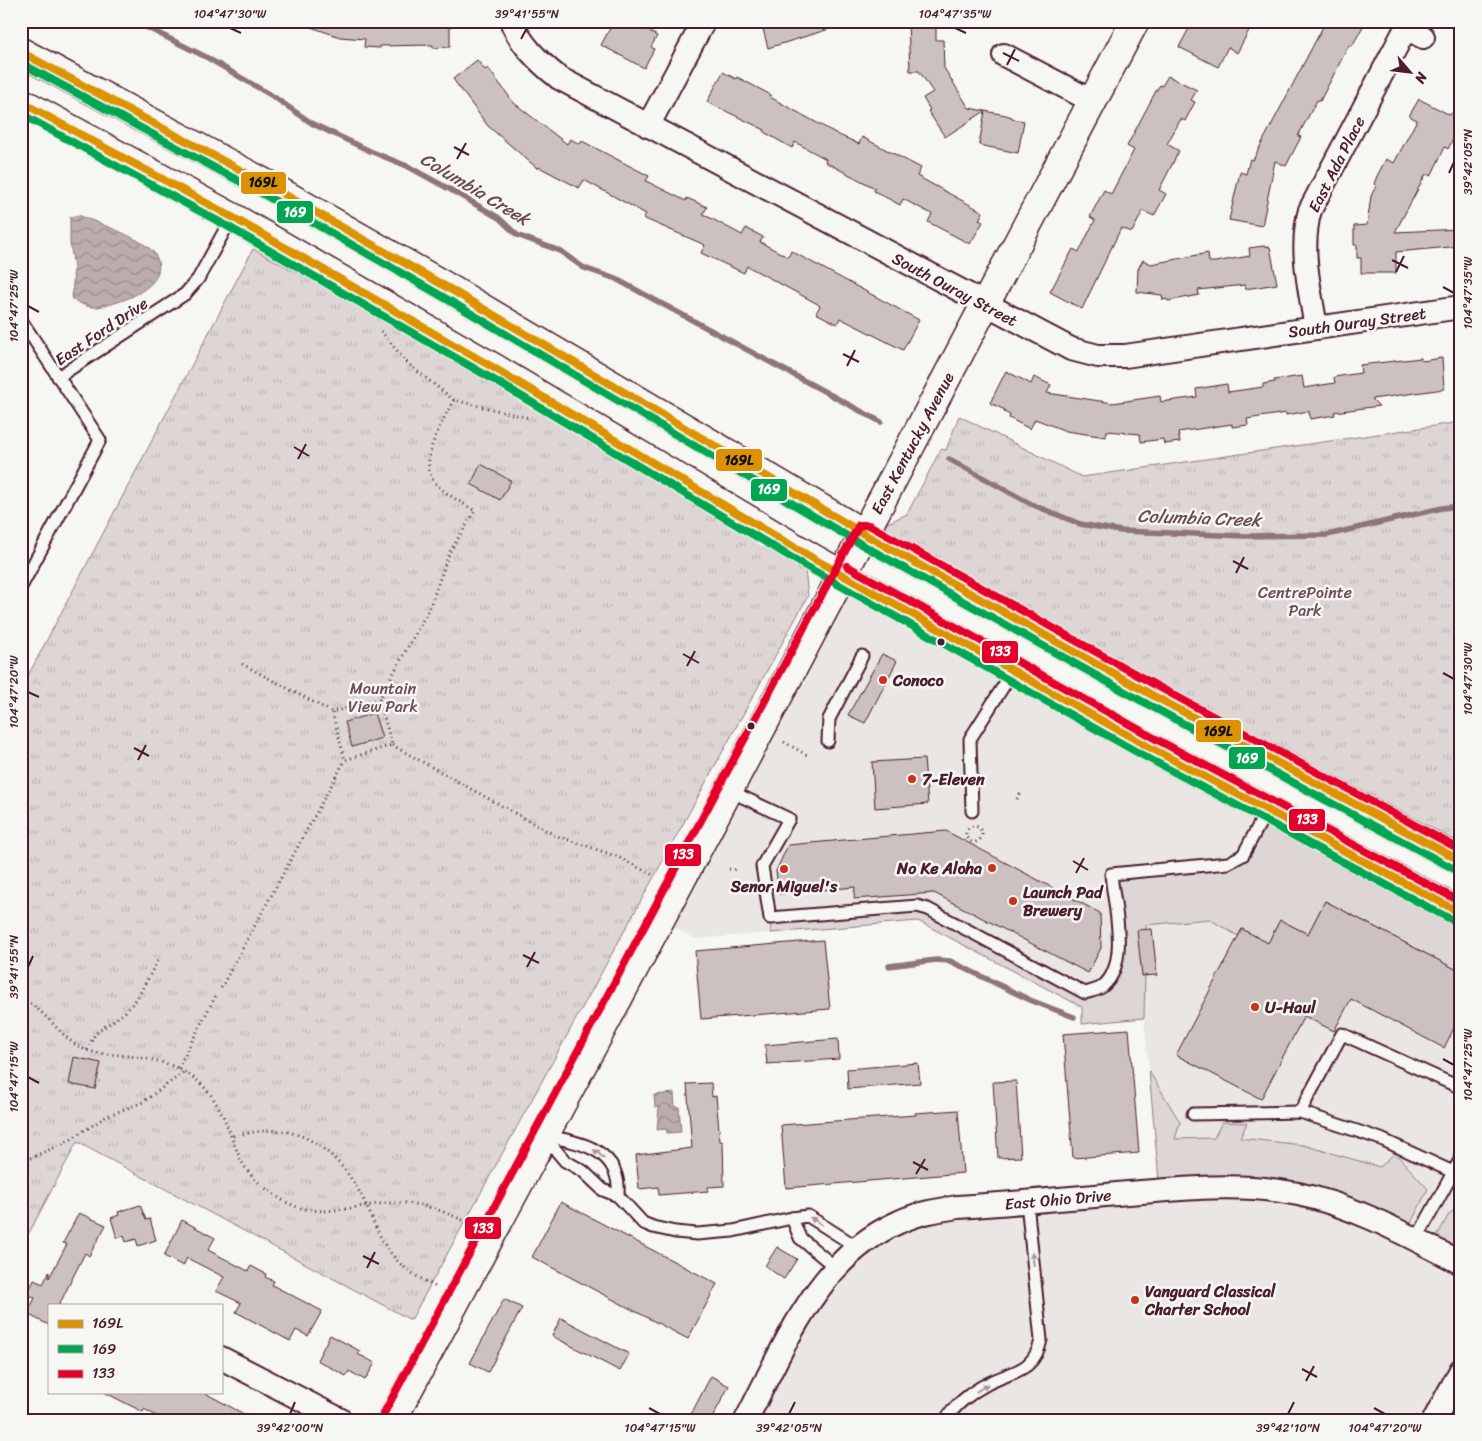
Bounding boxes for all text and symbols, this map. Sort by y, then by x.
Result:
text: 104°47'30"W [194,3,267,25]
text: 39°41'55"N [495,3,560,25]
text: 104°47'35"W [919,3,992,25]
north arrow [1384,48,1434,98]
text: N [1408,67,1435,88]
street label: East Ada Place [1300,111,1373,218]
text: 39°42'05"N [1457,128,1479,195]
water label: Columbia Creek [414,144,538,236]
text: 169L [248,170,278,195]
line badge: 169L [240,171,287,195]
line badge: 169 [276,200,314,224]
text: 169 [284,200,307,225]
street label: South Ouray Street [887,244,1023,335]
text: 104°47'35"W [1457,256,1479,329]
text: 104°47'25"W [3,269,25,342]
street label: East Ford Drive [49,289,154,374]
street label: South Ouray Street [1286,298,1428,347]
street label: East Kentucky Avenue [863,367,962,520]
line badge: 169L [715,448,763,472]
text: 169L [724,448,754,473]
text: 169 [758,477,781,502]
line badge: 169 [750,478,788,502]
water label: Columbia Creek [1137,500,1264,536]
park label: CentrePointe Park [1258,578,1352,625]
unlabelled marker [936,637,946,647]
text: 133 [989,639,1011,664]
line badge: 133 [981,640,1019,664]
text: 104°47'30"W [1457,642,1479,715]
text: 104°47'20"W [3,655,25,728]
place label: Conoco [892,666,944,695]
park label: Mountain View Park [348,674,418,721]
marker: Conoco [877,674,889,686]
line badge: 169L [1195,719,1242,743]
text: 169L [1203,719,1233,744]
unlabelled marker [746,721,756,731]
line badge: 169 [1228,746,1266,770]
text: 169 [1236,746,1259,771]
place label: 7-Eleven [922,765,985,794]
marker: 7-Eleven [906,773,918,785]
text: 133 [1296,807,1318,832]
line badge: 133 [1288,808,1326,832]
text: 133 [672,842,694,867]
line badge: 133 [664,843,702,867]
place label: No Ke Aloha [896,854,982,883]
marker: No Ke Aloha [986,862,998,874]
marker: Senor Miguel's [778,863,790,875]
place label: Senor Miguel's [730,872,838,901]
place label: Launch Pad Brewery [1023,878,1104,925]
marker: Launch Pad Brewery [1007,895,1019,907]
text: 39°41'55"N [3,934,25,999]
place label: U-Haul [1265,993,1317,1022]
marker: U-Haul [1249,1001,1261,1013]
text: 104°47'25"W [1457,1028,1479,1101]
text: 104°47'15"W [3,1041,25,1112]
one-way arrow [593,1148,606,1159]
street label: East Ohio Drive [1004,1180,1113,1219]
line badge: 133 [464,1216,502,1240]
text: 133 [472,1216,494,1241]
one-way arrow [809,1217,822,1226]
one-way arrow [1029,1251,1037,1267]
place label: Vanguard Classical Charter School [1144,1277,1277,1324]
marker: Vanguard Classical Charter School [1129,1294,1141,1306]
legend [48,1304,222,1394]
text: 169L [92,1310,123,1336]
text: 169 [92,1336,116,1362]
text: 133 [92,1360,115,1386]
one-way arrow [975,1383,988,1392]
text: 39°42'00"N [257,1417,324,1439]
text: 104°47'15"W [625,1417,696,1439]
text: 39°42'05"N [756,1417,823,1439]
text: 39°42'10"N [1256,1417,1321,1439]
text: 104°47'20"W [1349,1417,1422,1439]

